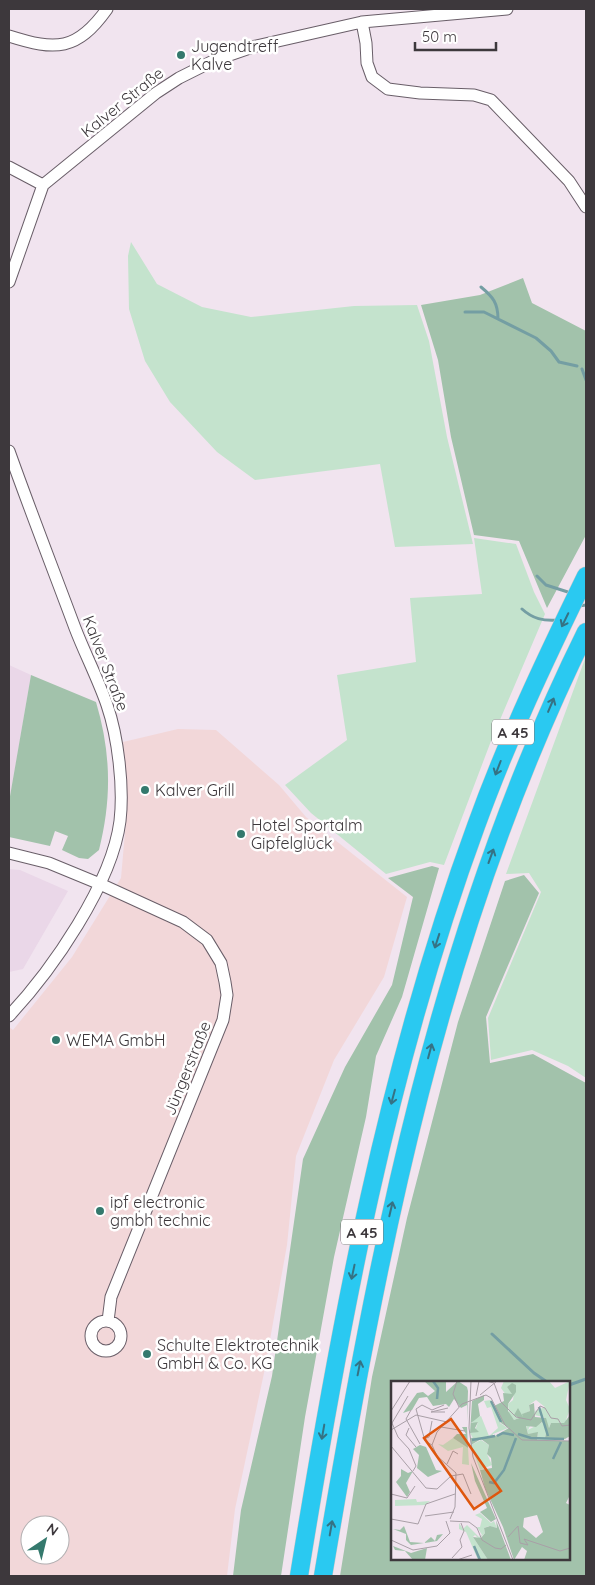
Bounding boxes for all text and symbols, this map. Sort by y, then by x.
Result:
scale bar [415,20,496,52]
text: 50 m [422,27,457,46]
place label: Jugendtreff Kalve [191,36,279,74]
marker: Jugendtreff Kalve [175,49,187,61]
street label: Kalver Straße [77,63,167,141]
street label: Kalver Straße [79,612,133,714]
one-way arrow [560,612,569,627]
one-way arrow [547,698,556,713]
road number: A 45 [492,720,534,744]
one-way arrow [493,760,503,775]
place label: Kalver Grill [155,780,235,800]
marker: Kalver Grill [139,784,151,796]
place label: Hotel Sportalm Gipfelglück [251,815,363,853]
marker: Hotel Sportalm Gipfelglück [235,828,247,840]
one-way arrow [487,849,496,864]
one-way arrow [432,932,442,948]
street label: Jüngerstraße [159,1018,215,1118]
place label: WEMA GmbH [66,1030,165,1050]
marker: WEMA GmbH [50,1034,62,1046]
one-way arrow [426,1044,436,1060]
one-way arrow [388,1089,398,1105]
place label: ipf electronic gmbh technic [110,1192,210,1230]
one-way arrow [387,1201,396,1217]
marker: ipf electronic gmbh technic [94,1205,106,1217]
road number: A 45 [341,1220,383,1244]
one-way arrow [348,1264,357,1280]
place label: Schulte Elektrotechnik GmbH & Co. KG [157,1335,319,1373]
marker: Schulte Elektrotechnik GmbH & Co. KG [141,1348,153,1360]
one-way arrow [354,1360,364,1376]
inset map [391,1381,570,1560]
one-way arrow [318,1424,327,1440]
north arrow [20,1515,70,1565]
text: N [43,1519,62,1540]
one-way arrow [327,1521,337,1537]

